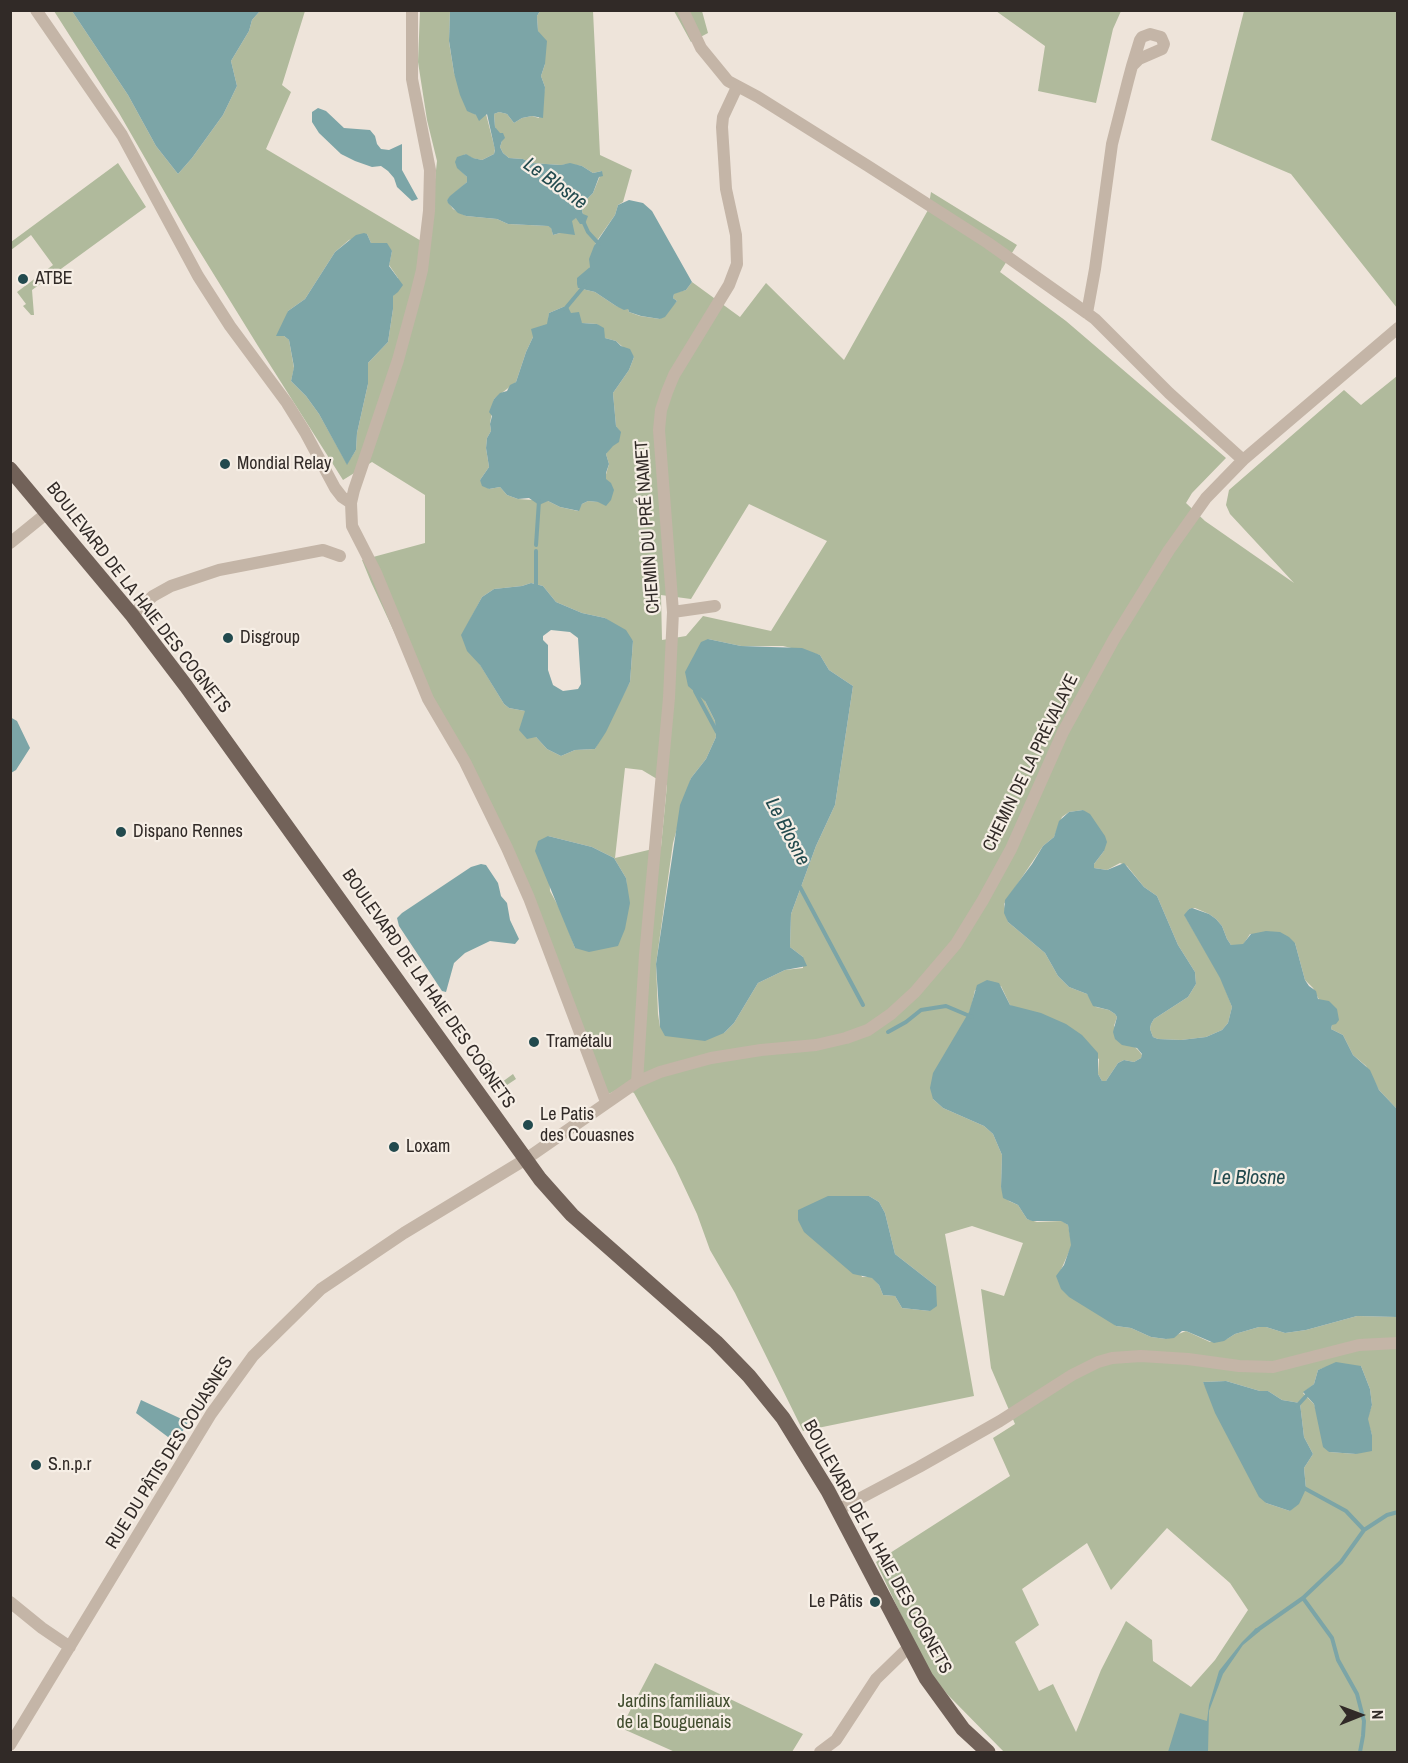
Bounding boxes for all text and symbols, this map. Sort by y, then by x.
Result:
water label: Le Blosne [518,153,592,215]
place label: ATBE [35,268,72,290]
marker: ATBE [16,272,30,286]
street label: CHEMIN DU PRÉ NAMET [631,440,665,614]
place label: Mondial Relay [237,453,331,475]
marker: Mondial Relay [218,457,232,471]
street label: BOULEVARD DE LA HAIE DES COGNETS [41,478,235,718]
place label: Disgroup [240,627,300,649]
marker: Disgroup [221,631,235,645]
street label: CHEMIN DE LA PRÉVALAYE [979,671,1083,855]
water label: Le Blosne [759,794,815,870]
place label: Dispano Rennes [133,821,243,843]
marker: Dispano Rennes [114,825,128,839]
street label: BOULEVARD DE LA HAIE DES COGNETS [337,865,519,1113]
place label: Tramétalu [546,1031,612,1053]
marker: Tramétalu [527,1035,541,1049]
place label: Le Patis des Couasnes [540,1104,634,1146]
marker: Le Patis des Couasnes [521,1118,535,1132]
place label: Loxam [406,1136,450,1158]
marker: Loxam [387,1140,401,1154]
water label: Le Blosne [1213,1167,1285,1191]
street label: RUE DU PÂTIS DES COUASNES [102,1353,238,1553]
street label: BOULEVARD DE LA HAIE DES COGNETS [798,1416,956,1678]
place label: S.n.p.r [48,1454,91,1476]
marker: S.n.p.r [29,1458,43,1472]
place label: Le Pâtis [809,1591,863,1613]
marker: Le Pâtis [868,1595,882,1609]
north arrow [1330,1685,1390,1745]
park label: Jardins familiaux de la Bouguenais [617,1691,731,1734]
text: N [1367,1710,1389,1720]

